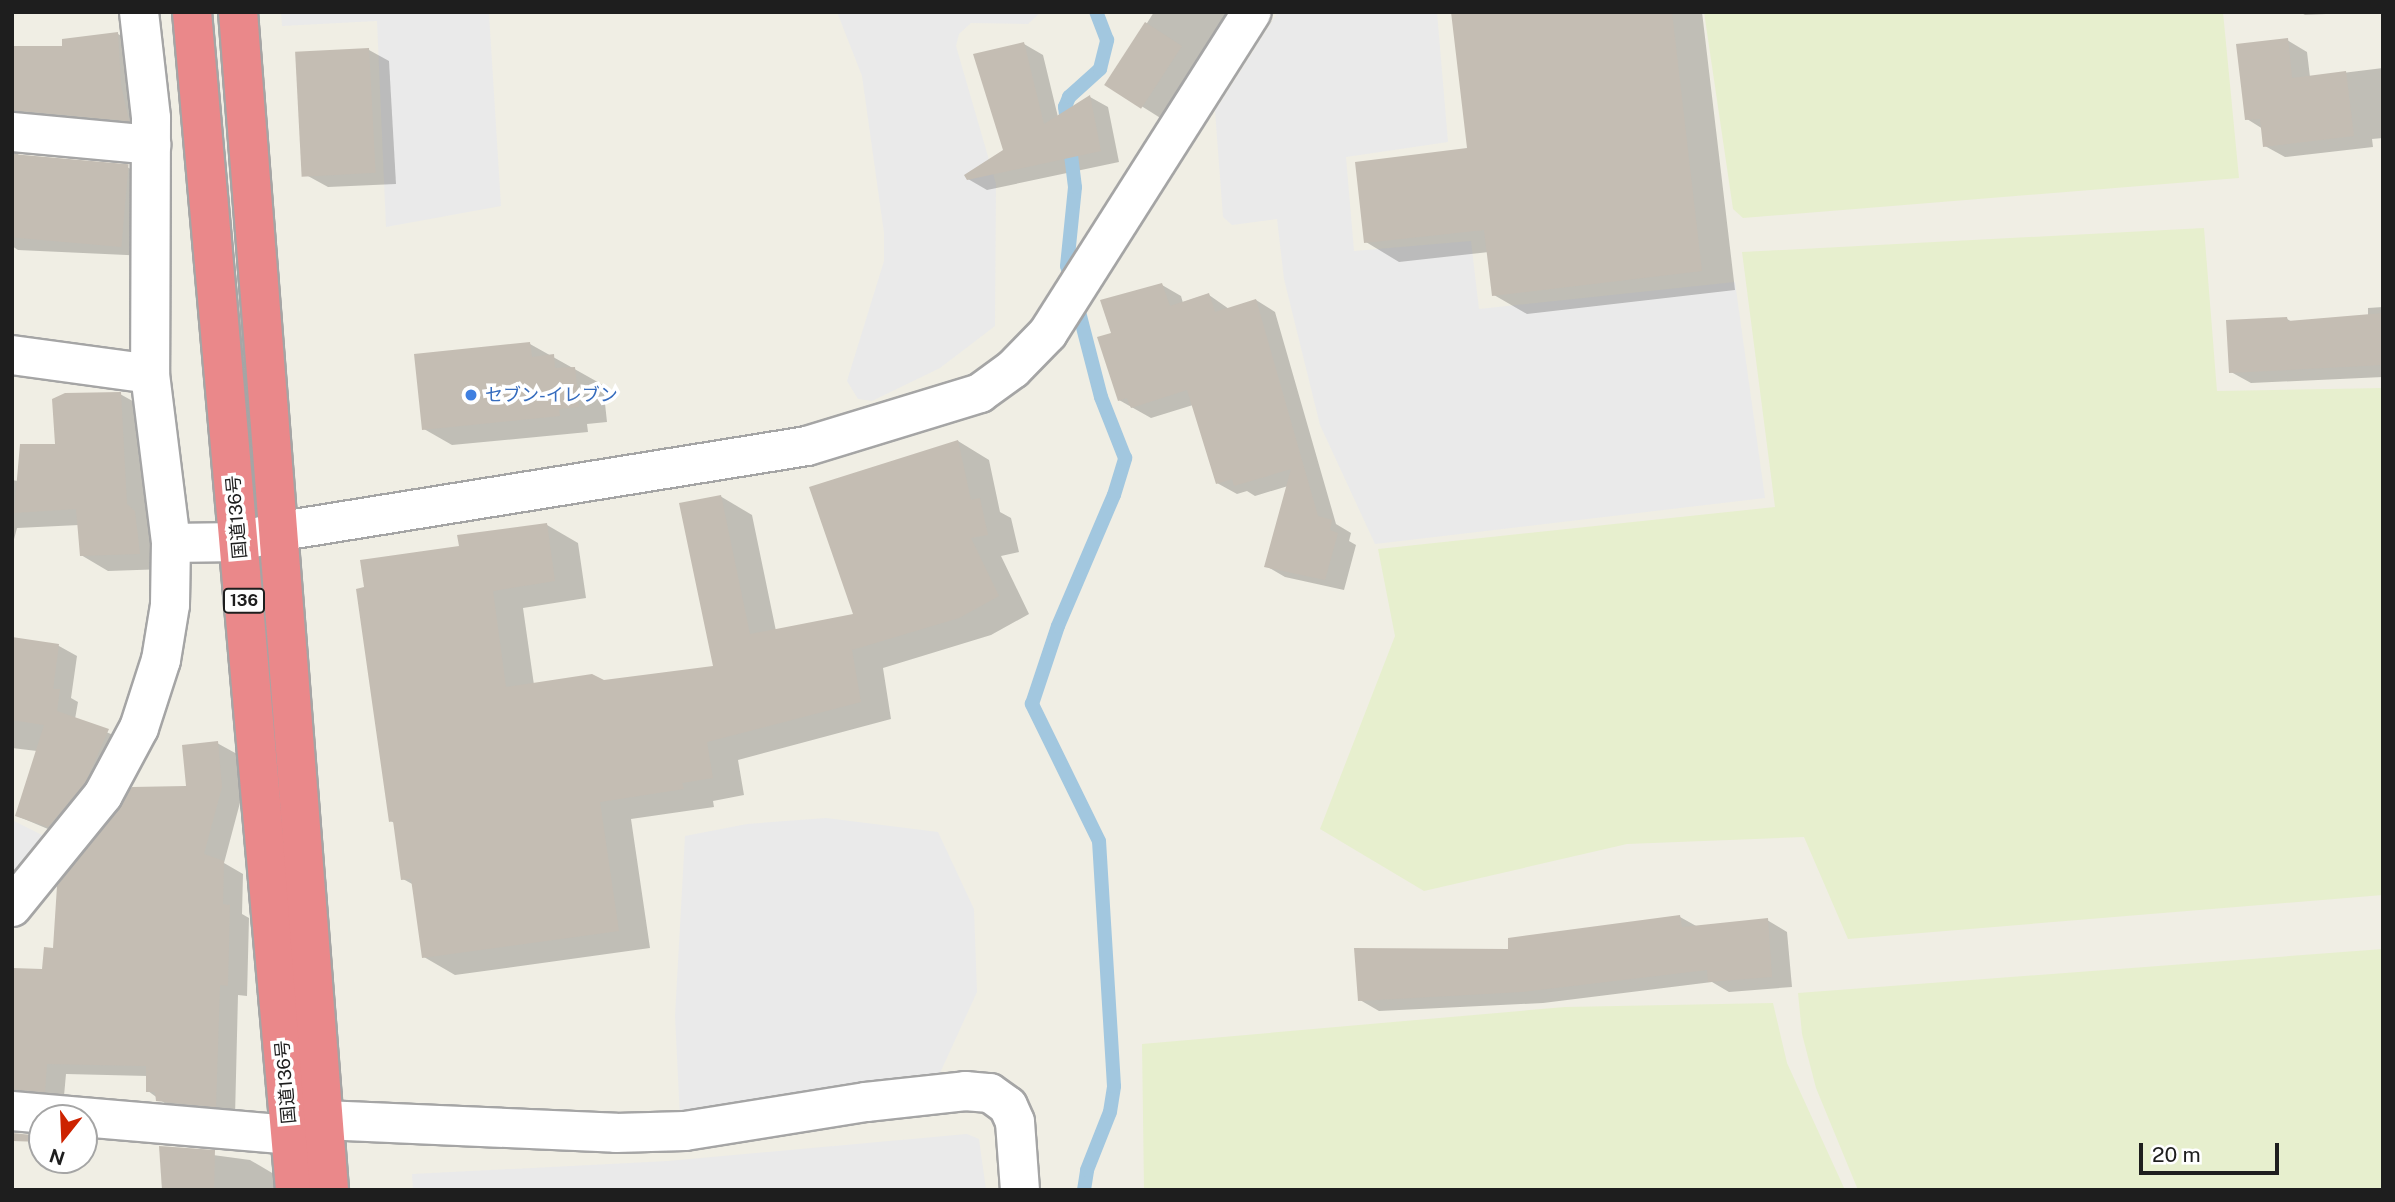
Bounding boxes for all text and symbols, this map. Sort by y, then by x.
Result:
place label: セブン-イレブン [485,384,618,406]
marker: セブン-イレブン [463,387,479,403]
street label: 国道136号 [223,474,251,560]
road number: 136 [221,588,267,614]
street label: 国道136号 [272,1039,300,1125]
north arrow [28,1104,98,1174]
scale bar [2143,1128,2283,1172]
text: 20 m [2152,1142,2201,1167]
text: N [47,1144,68,1170]

